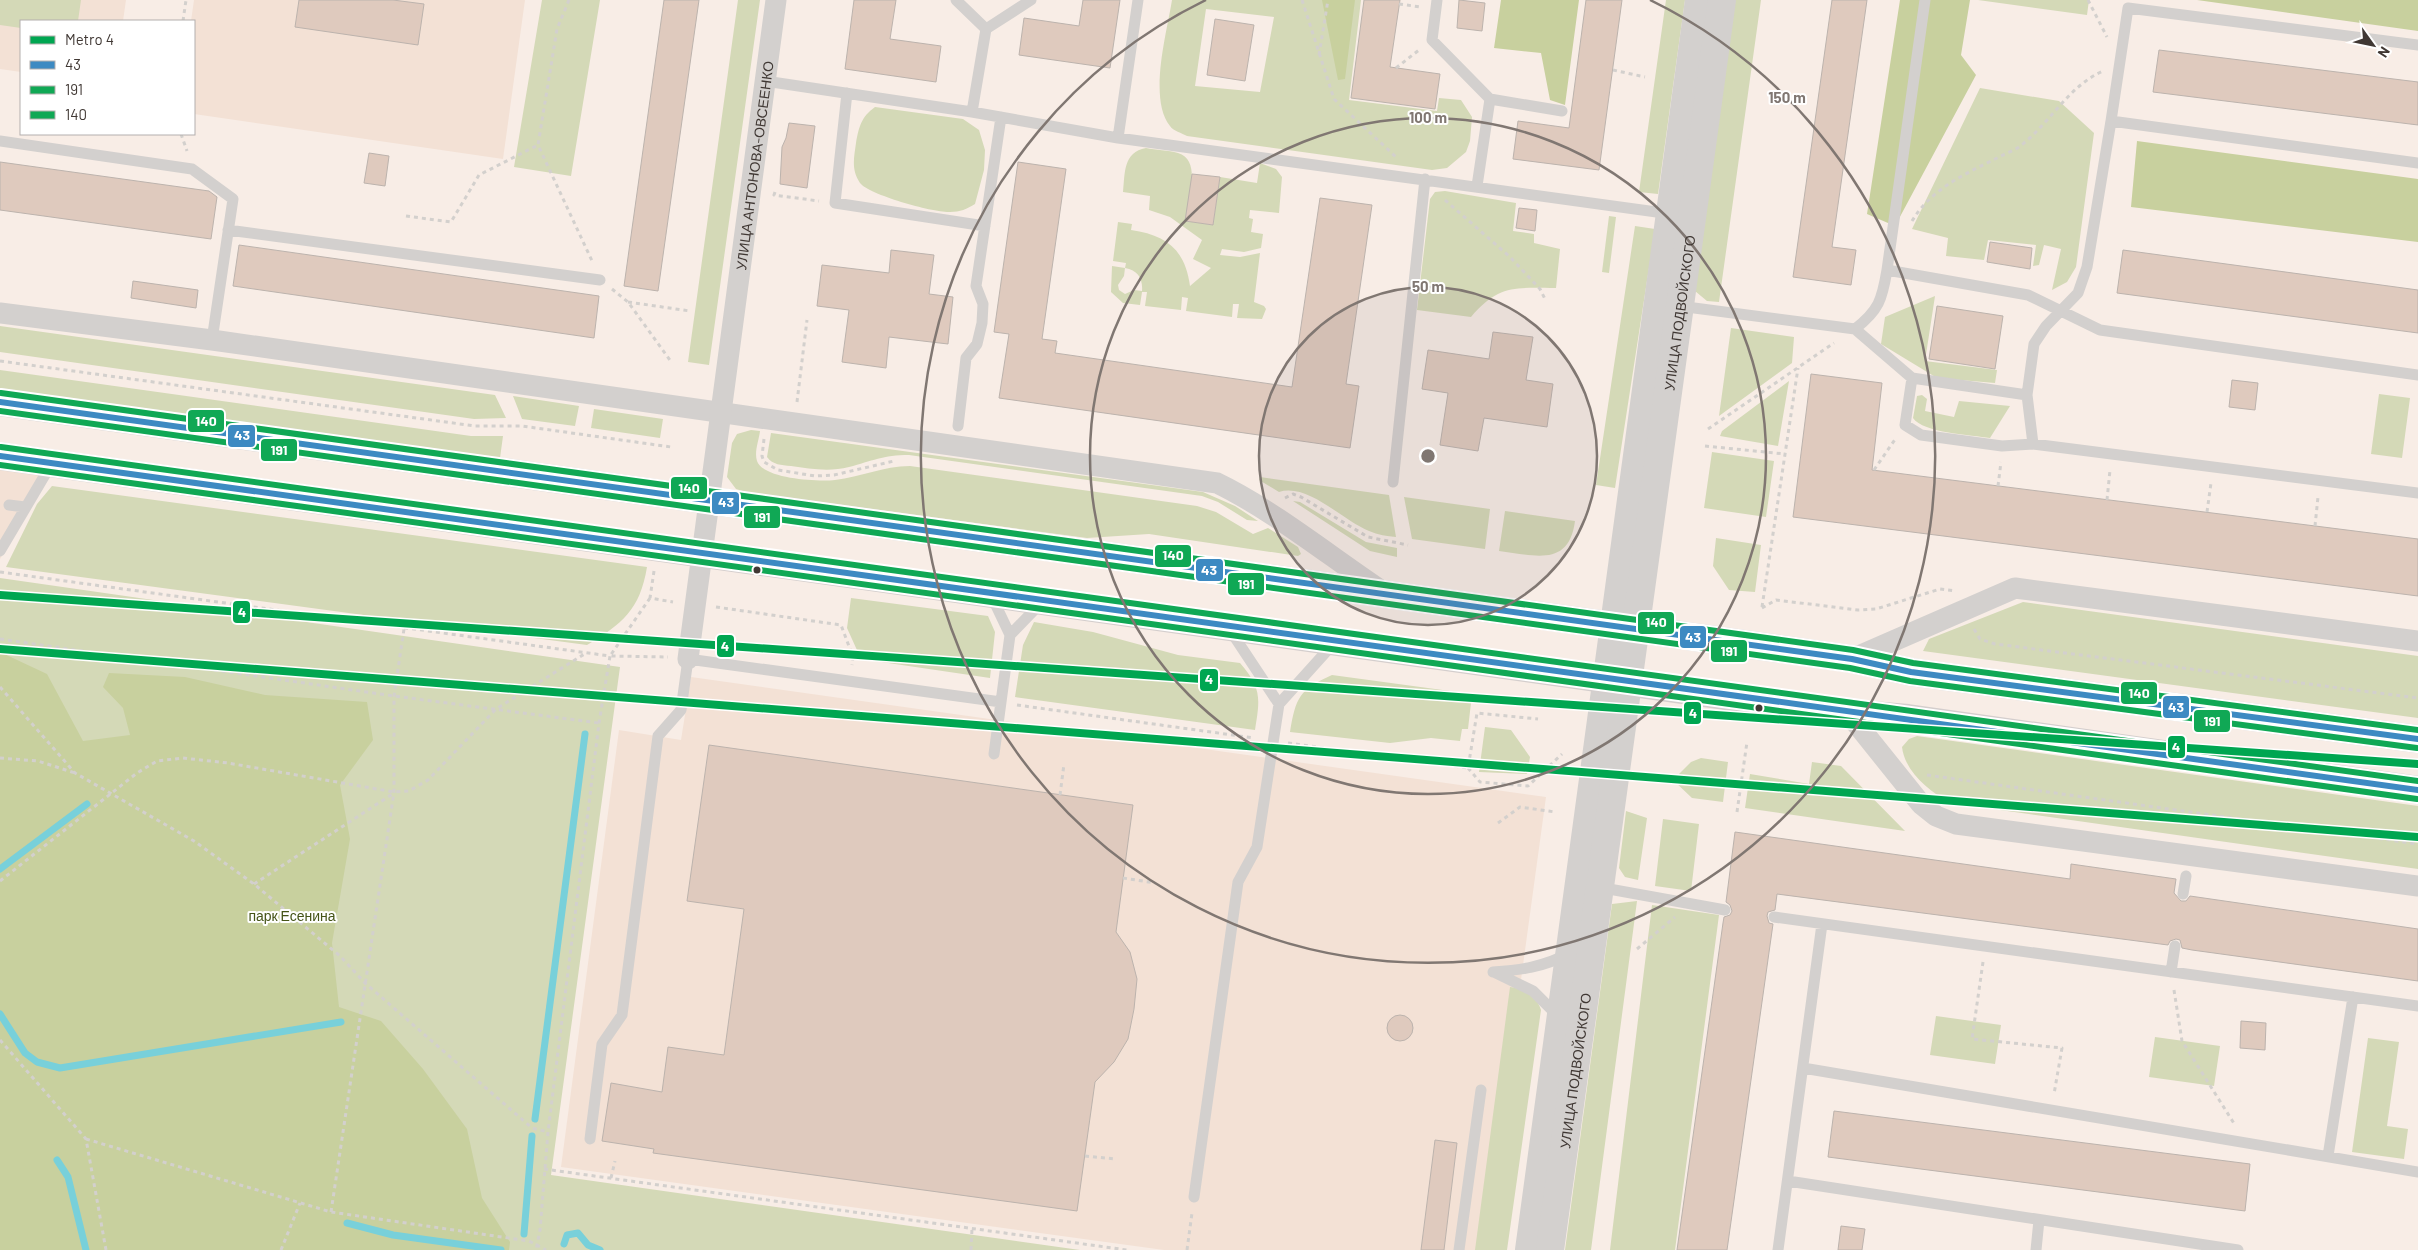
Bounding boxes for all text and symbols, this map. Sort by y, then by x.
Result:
legend [20,20,195,135]
north arrow [2348,20,2398,70]
text: Metro 4 [65,30,114,48]
text: N [2375,44,2394,61]
text: 43 [65,55,81,73]
street label: УЛИЦА АНТОНОВА-ОВСЕЕНКО [732,60,776,271]
text: 191 [65,80,83,98]
text: 150 m [1768,88,1806,106]
text: 140 [65,105,87,123]
text: 100 m [1409,108,1447,126]
street label: УЛИЦА ПОДВОЙСКОГО [1660,234,1698,392]
text: 50 m [1412,277,1444,295]
line badge: 140 [187,409,225,433]
text: 140 [195,412,217,429]
line badge: 43 [227,424,256,448]
text: 43 [234,426,250,443]
line badge: 191 [260,438,298,462]
text: 191 [270,441,288,458]
centre of rings [1419,447,1437,465]
line badge: 140 [670,476,708,500]
text: 140 [678,479,700,496]
line badge: 43 [711,491,740,515]
text: 43 [718,493,734,510]
line badge: 191 [743,505,781,529]
text: 191 [753,508,771,525]
line badge: 140 [1154,544,1192,568]
text: 140 [1162,546,1184,563]
line badge: 43 [1195,558,1224,582]
text: 43 [1201,561,1217,578]
unlabelled marker [752,565,762,575]
line badge: 191 [1227,572,1265,596]
text: 191 [1237,575,1255,592]
line badge: 4 [232,600,251,624]
text: 4 [238,603,246,620]
line badge: 140 [1637,611,1675,635]
text: 140 [1645,613,1667,630]
line badge: 43 [1679,625,1707,649]
text: 43 [1685,628,1701,645]
line badge: 4 [716,634,735,658]
text: 4 [721,637,729,654]
line badge: 191 [1710,639,1748,663]
text: 191 [1720,642,1738,659]
line badge: 4 [1199,668,1219,692]
text: 4 [1205,670,1213,687]
line badge: 140 [2120,681,2158,705]
text: 140 [2128,684,2150,701]
line badge: 43 [2162,695,2190,719]
text: 43 [2168,698,2184,715]
line badge: 4 [1683,701,1702,725]
unlabelled marker [1754,703,1764,713]
text: 4 [1689,704,1697,721]
line badge: 191 [2193,709,2231,733]
text: 191 [2203,712,2221,729]
line badge: 4 [2167,735,2186,759]
text: 4 [2172,738,2180,755]
park label: парк Есенина [248,907,336,924]
street label: УЛИЦА ПОДВОЙСКОГО [1556,992,1594,1150]

